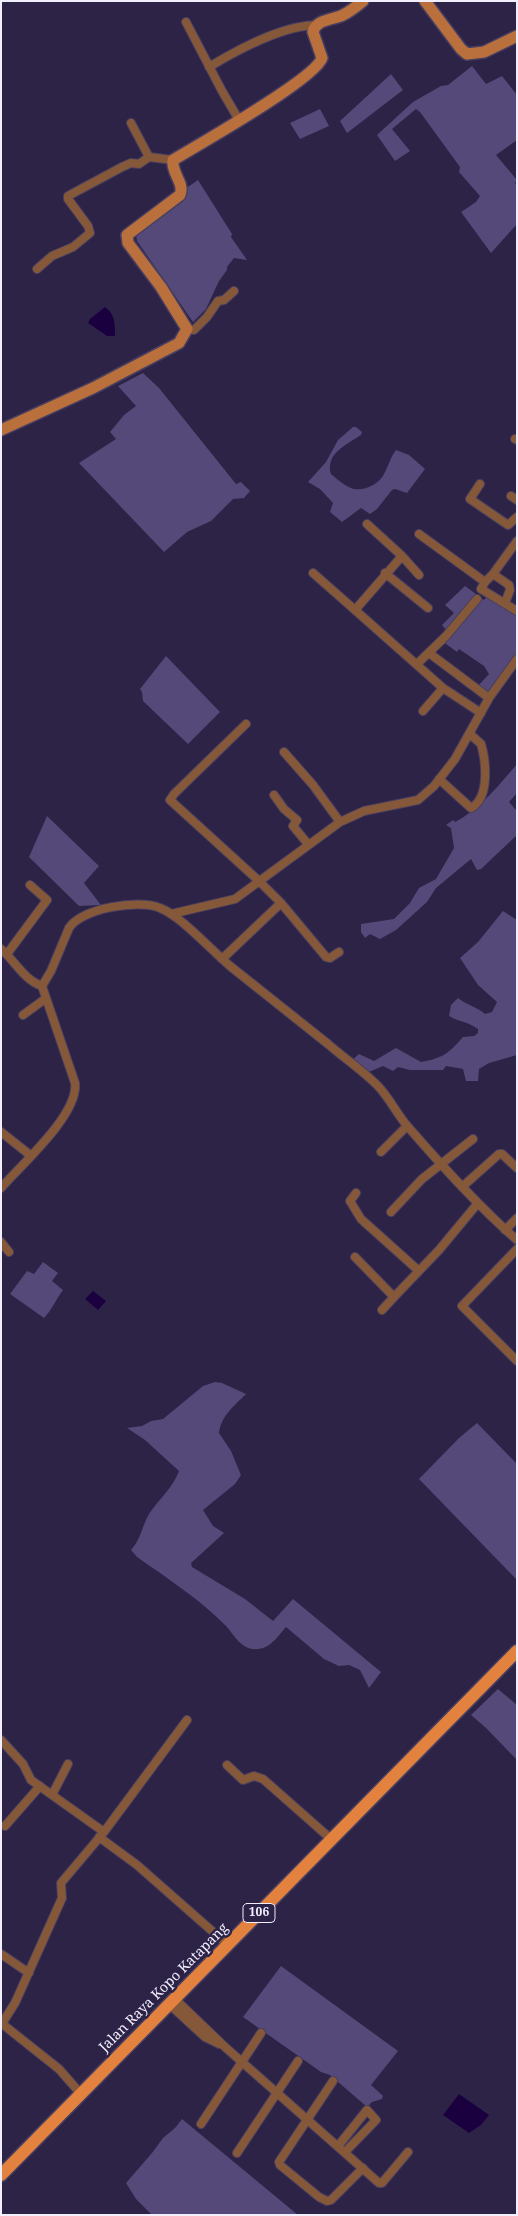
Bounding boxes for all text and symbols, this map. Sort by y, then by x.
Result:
road number: 106 [243,1904,275,1922]
street label: Jalan Raya Kopo Katapang [96,1920,232,2056]

